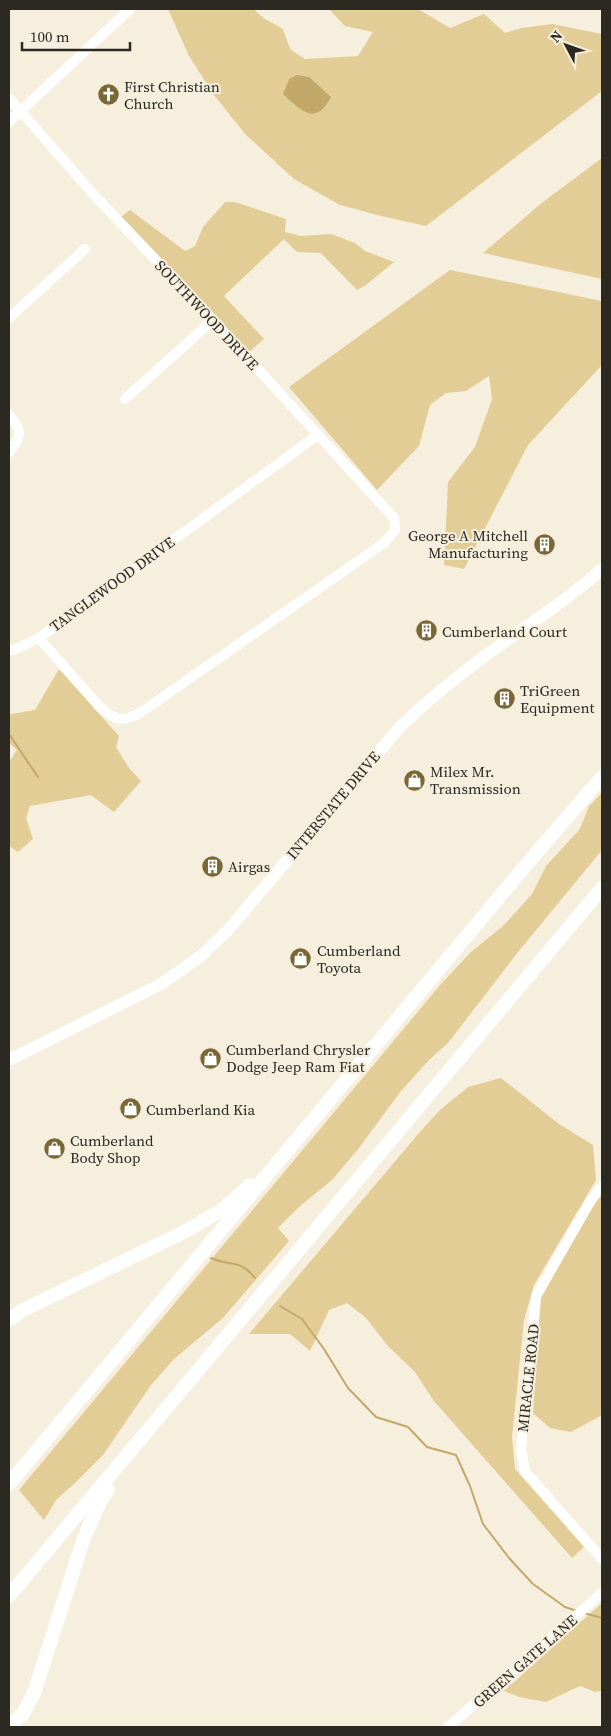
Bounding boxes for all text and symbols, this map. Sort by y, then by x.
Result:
scale bar [22,20,130,52]
north arrow [541,20,591,70]
text: 100 m [30,26,70,47]
text: N [545,26,567,47]
place label: First Christian Church [124,76,220,114]
church icon: First Christian Church [96,83,120,107]
street label: SOUTHWOOD DRIVE [150,255,264,375]
place label: George A Mitchell Manufacturing [408,525,529,563]
street label: TANGLEWOOD DRIVE [45,531,179,637]
building icon: George A Mitchell Manufacturing [532,532,556,556]
building icon: Cumberland Court [414,619,438,643]
place label: Cumberland Court [442,621,567,642]
place label: TriGreen Equipment [520,680,594,718]
building icon: TriGreen Equipment [492,687,516,711]
street label: INTERSTATE DRIVE [281,746,385,864]
place label: Milex Mr. Transmission [430,761,521,799]
shop icon: Milex Mr. Transmission [402,768,426,792]
building icon: Airgas [200,854,224,878]
place label: Airgas [228,856,270,877]
place label: Cumberland Toyota [317,940,401,978]
shop icon: Cumberland Toyota [289,947,313,971]
place label: Cumberland Chrysler Dodge Jeep Ram Fiat [226,1039,371,1077]
shop icon: Cumberland Chrysler Dodge Jeep Ram Fiat [198,1046,222,1070]
shop icon: Cumberland Kia [118,1097,142,1121]
place label: Cumberland Kia [146,1099,256,1120]
place label: Cumberland Body Shop [70,1130,154,1168]
shop icon: Cumberland Body Shop [42,1137,66,1161]
street label: MIRACLE ROAD [512,1323,544,1433]
street label: GREEN GATE LANE [468,1610,582,1712]

